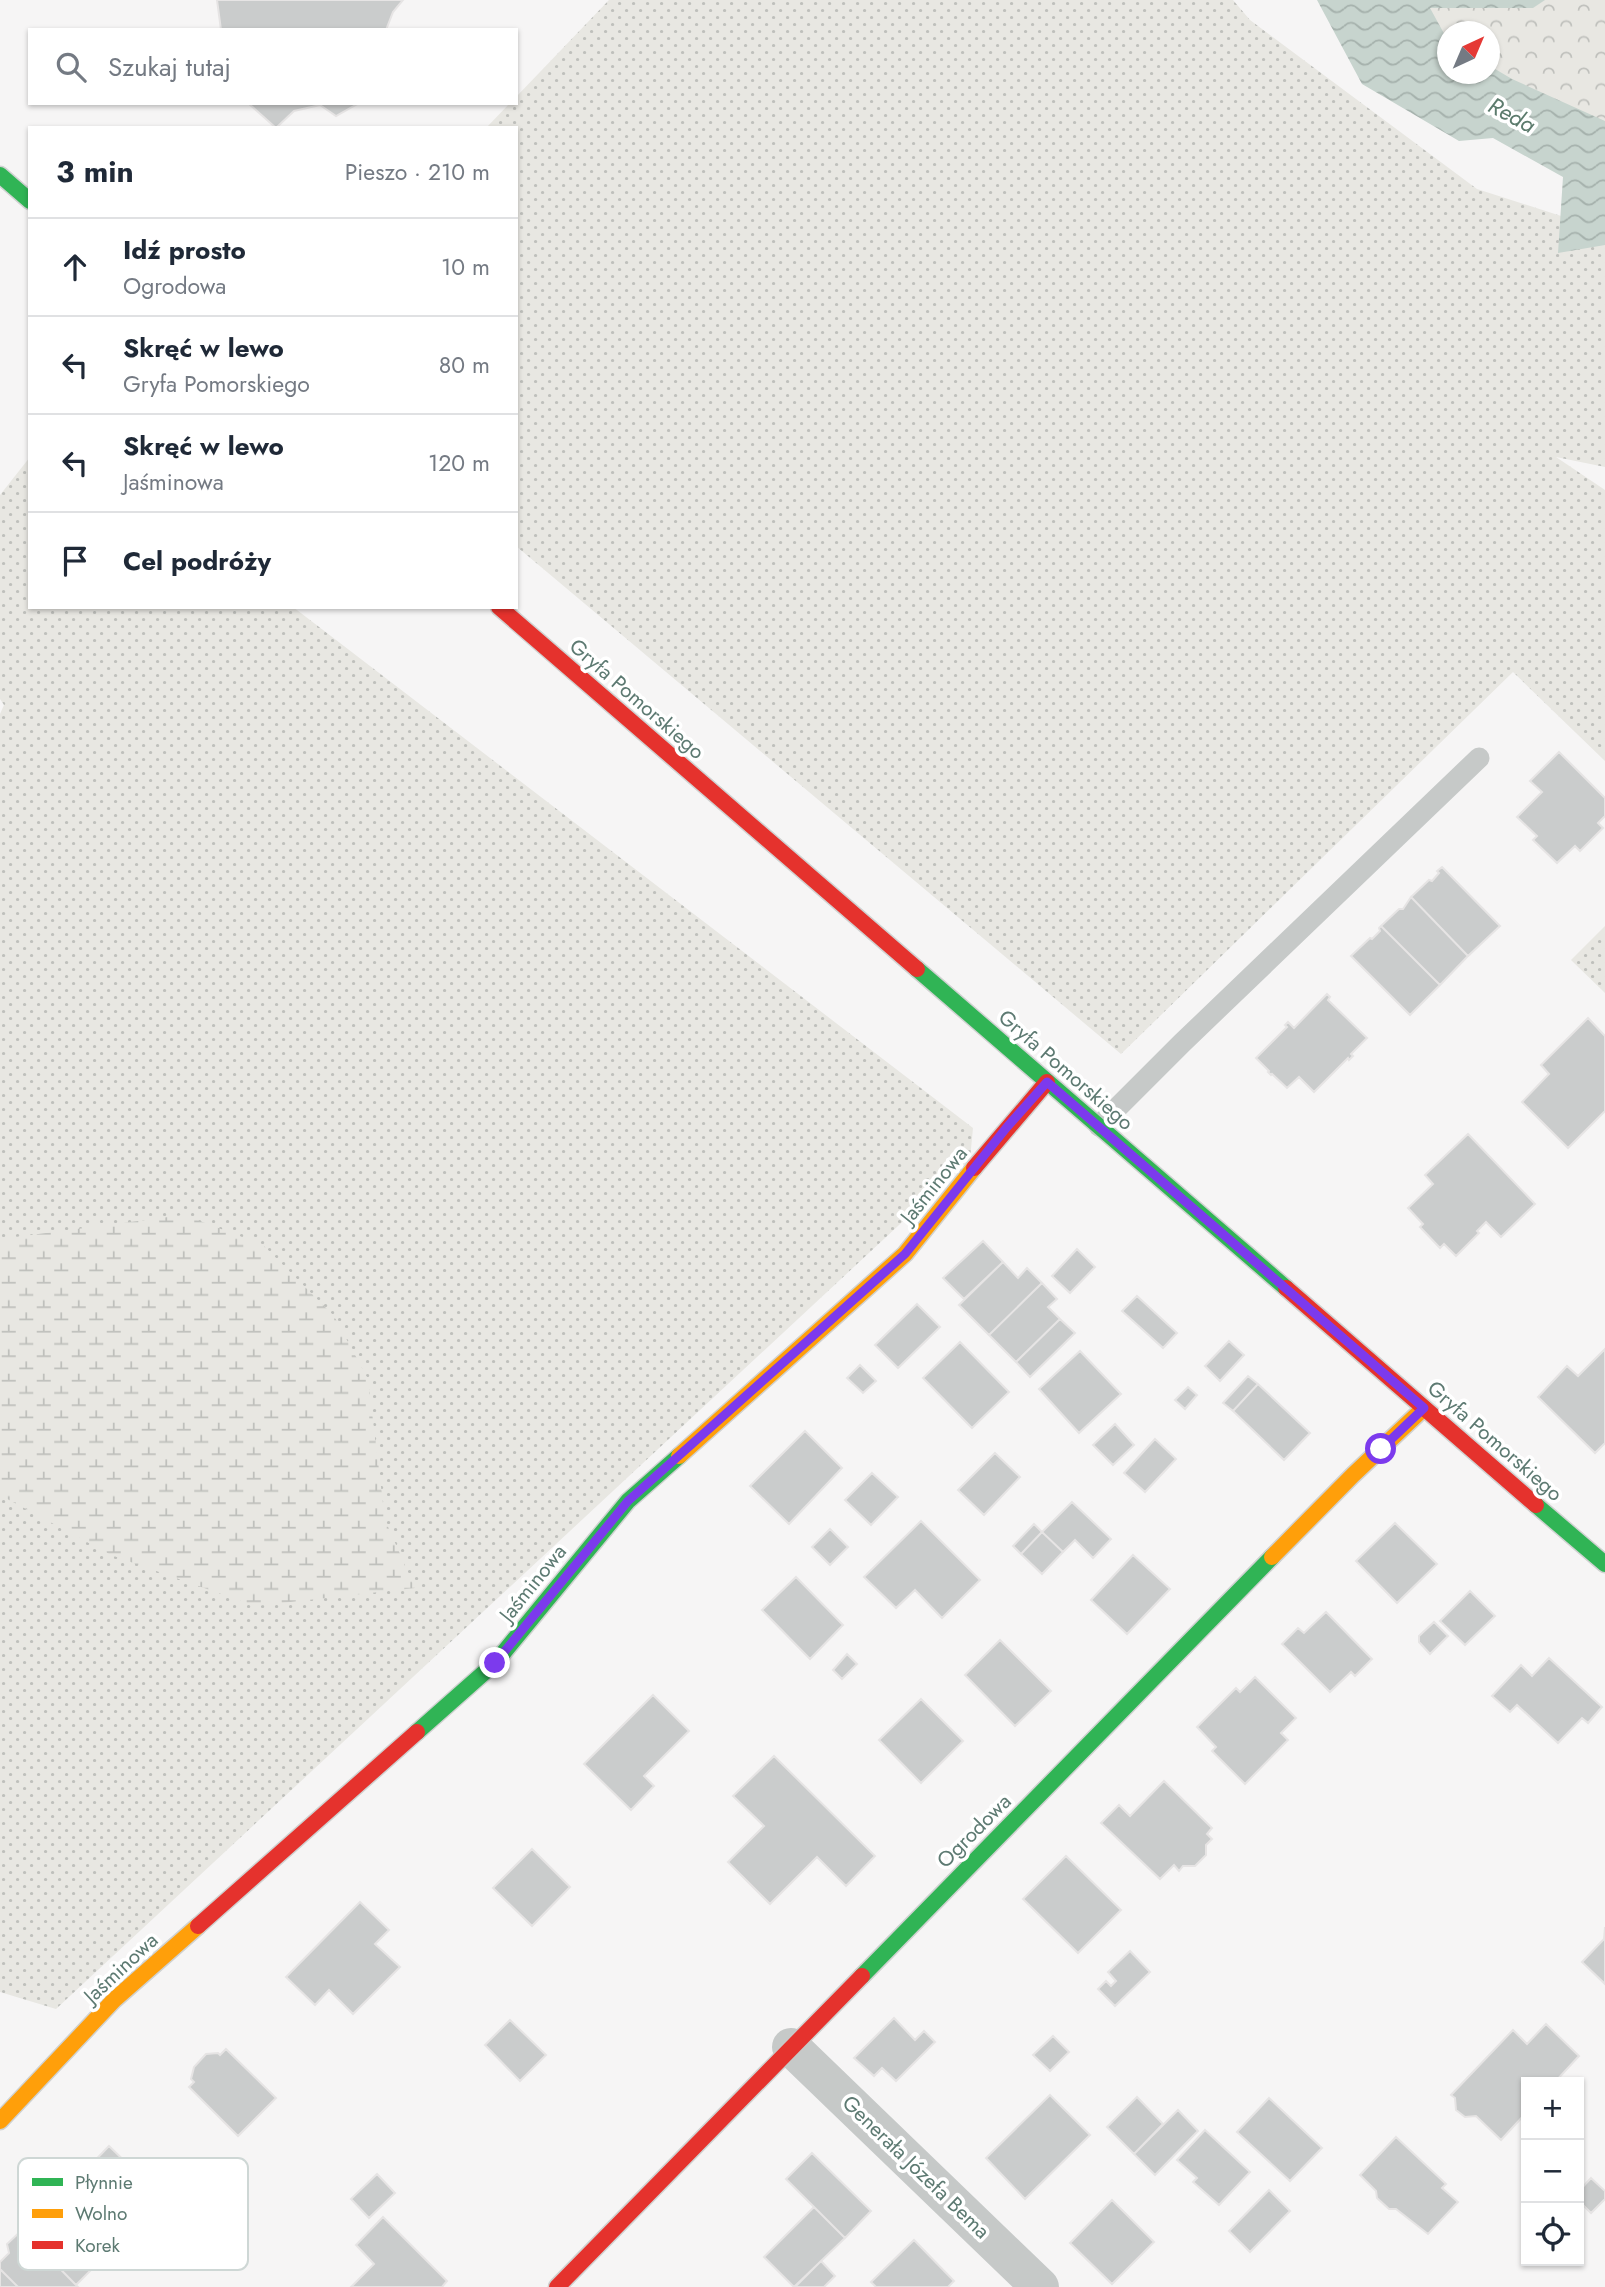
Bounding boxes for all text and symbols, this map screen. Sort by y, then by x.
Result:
north arrow [1437,21,1500,84]
search box [28,28,518,105]
icon: search [52,48,90,86]
text: Szukaj tutaj [108,48,231,86]
water label: Reda [1482,88,1542,142]
text: 3 min [56,150,134,193]
text: Pieszo · 210 m [345,155,490,189]
text: Idź prosto [123,231,246,269]
icon: ahead [56,248,94,286]
text: 10 m [441,250,490,284]
text: Ogrodowa [123,269,226,303]
text: Skręć w lewo [123,329,284,367]
icon: left [56,346,94,384]
text: 80 m [439,348,490,382]
text: Gryfa Pomorskiego [123,367,310,401]
text: Skręć w lewo [123,427,284,465]
icon: left [56,444,94,482]
text: 120 m [428,446,490,480]
text: Jaśminowa [123,465,224,499]
icon: arrive [56,542,94,580]
text: Cel podróży [123,542,271,580]
street label: Gryfa Pomorskiego [563,632,711,766]
street label: Gryfa Pomorskiego [992,1003,1140,1137]
street label: Jaśminowa [892,1140,975,1233]
street label: Gryfa Pomorskiego [1421,1374,1569,1508]
route start [1365,1433,1396,1464]
street label: Jaśminowa [491,1538,574,1631]
route end [479,1647,510,1678]
street label: Ogrodowa [930,1787,1018,1875]
street label: Jaśminowa [75,1926,165,2012]
map controls [1521,2077,1584,2266]
button: + [1521,2077,1584,2140]
street label: Generała Józefa Bema [835,2088,997,2246]
button: − [1521,2140,1584,2203]
legend [18,2158,248,2270]
text: Płynnie [75,2169,133,2196]
text: Wolno [75,2200,127,2227]
button: locate [1521,2203,1584,2266]
text: Korek [75,2232,121,2259]

